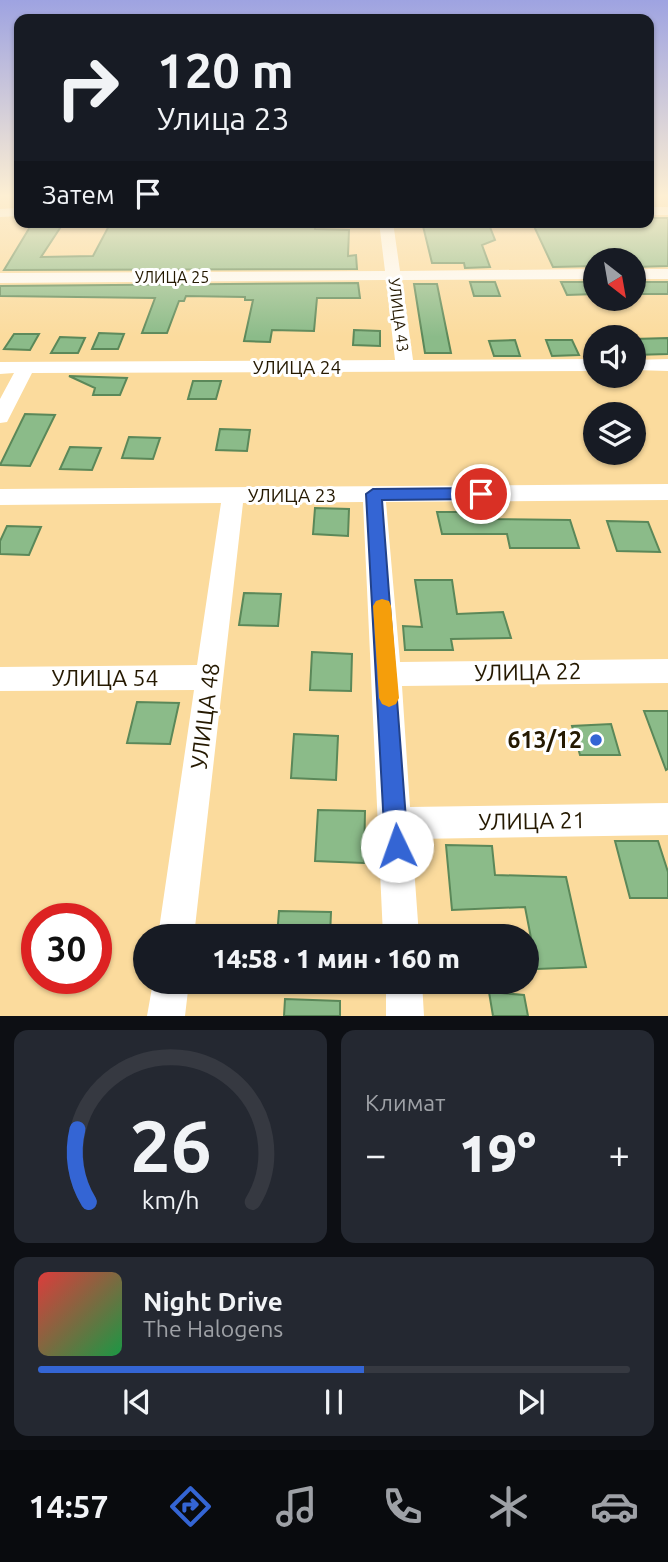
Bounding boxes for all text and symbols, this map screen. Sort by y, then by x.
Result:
icon: right [42,42,133,133]
text: 120 m [157,42,294,97]
text: Улица 23 [157,100,289,136]
icon: arrive [129,175,167,213]
text: Затем [42,180,115,209]
north arrow [583,248,646,312]
map controls [583,248,646,465]
street label: УЛИЦА 25 [135,268,209,286]
street label: УЛИЦА 43 [386,277,412,353]
button: sound [583,325,646,388]
street label: УЛИЦА 24 [253,356,341,378]
button: layers [583,402,646,465]
pin [451,464,511,524]
icon: arrive [462,475,500,513]
street label: УЛИЦА 23 [248,484,336,506]
street label: УЛИЦА 22 [474,658,582,685]
street label: УЛИЦА 48 [186,661,223,771]
street label: УЛИЦА 54 [51,665,159,690]
place label: 613/12 [507,727,582,752]
marker: 613/12 [588,732,604,748]
street label: УЛИЦА 21 [478,807,586,834]
position arrow [360,809,434,883]
speed limit sign: 30 [21,903,112,994]
text: 14:58 · 1 мин · 160 m [212,944,460,973]
text: Климат [365,1090,445,1115]
text: 26 [129,1105,212,1187]
text: 19° [459,1124,536,1182]
text: − [365,1133,386,1175]
text: + [609,1133,630,1175]
text: km/h [142,1186,199,1214]
text: Night Drive [143,1287,283,1316]
text: The Halogens [143,1316,283,1341]
icon: previous [118,1383,156,1421]
icon: pause [315,1383,353,1421]
icon: next [512,1383,550,1421]
icon: directions [166,1482,215,1531]
icon: music [272,1482,321,1531]
icon: phone [378,1482,427,1531]
icon: climate [484,1482,533,1531]
icon: car [590,1482,639,1531]
text: 14:57 [29,1488,109,1524]

